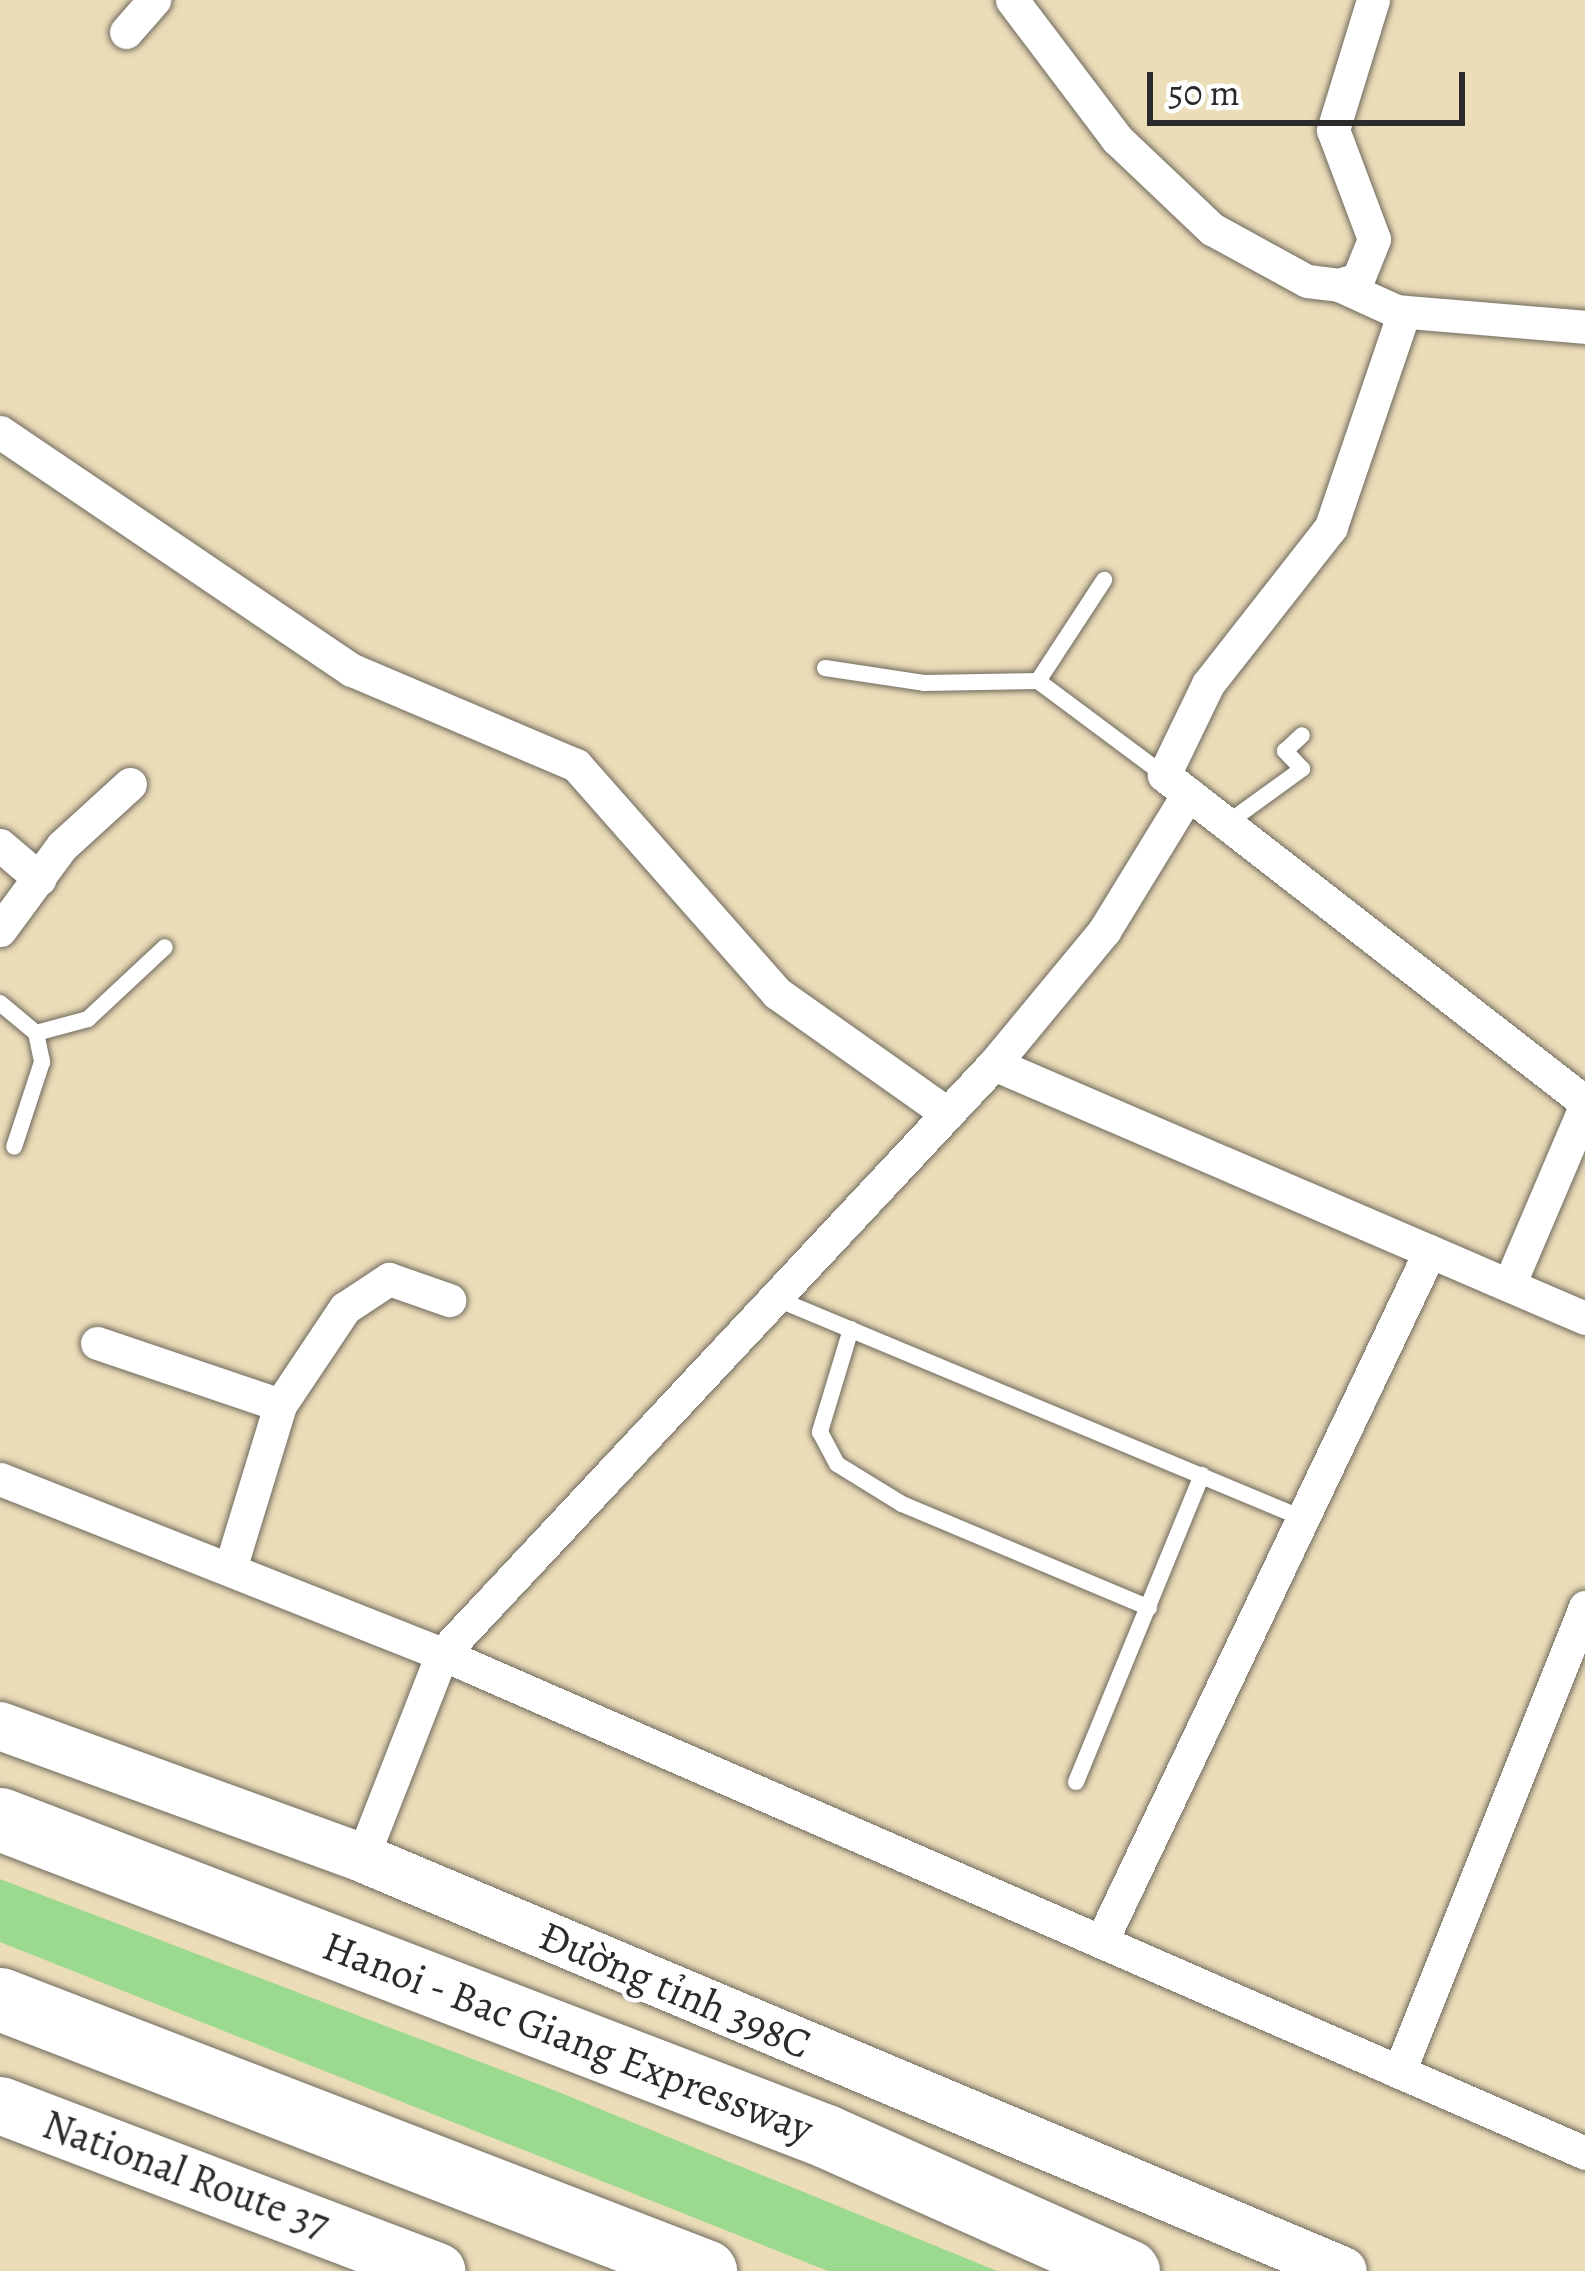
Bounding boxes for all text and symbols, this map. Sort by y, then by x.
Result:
scale bar [1153,48,1471,122]
text: 50 m [1168,68,1240,117]
street label: Đường tỉnh 398C [532,1910,818,2070]
street label: Hanoi - Bac Giang Expressway [315,1920,821,2154]
street label: National Route 37 [36,2099,336,2249]

